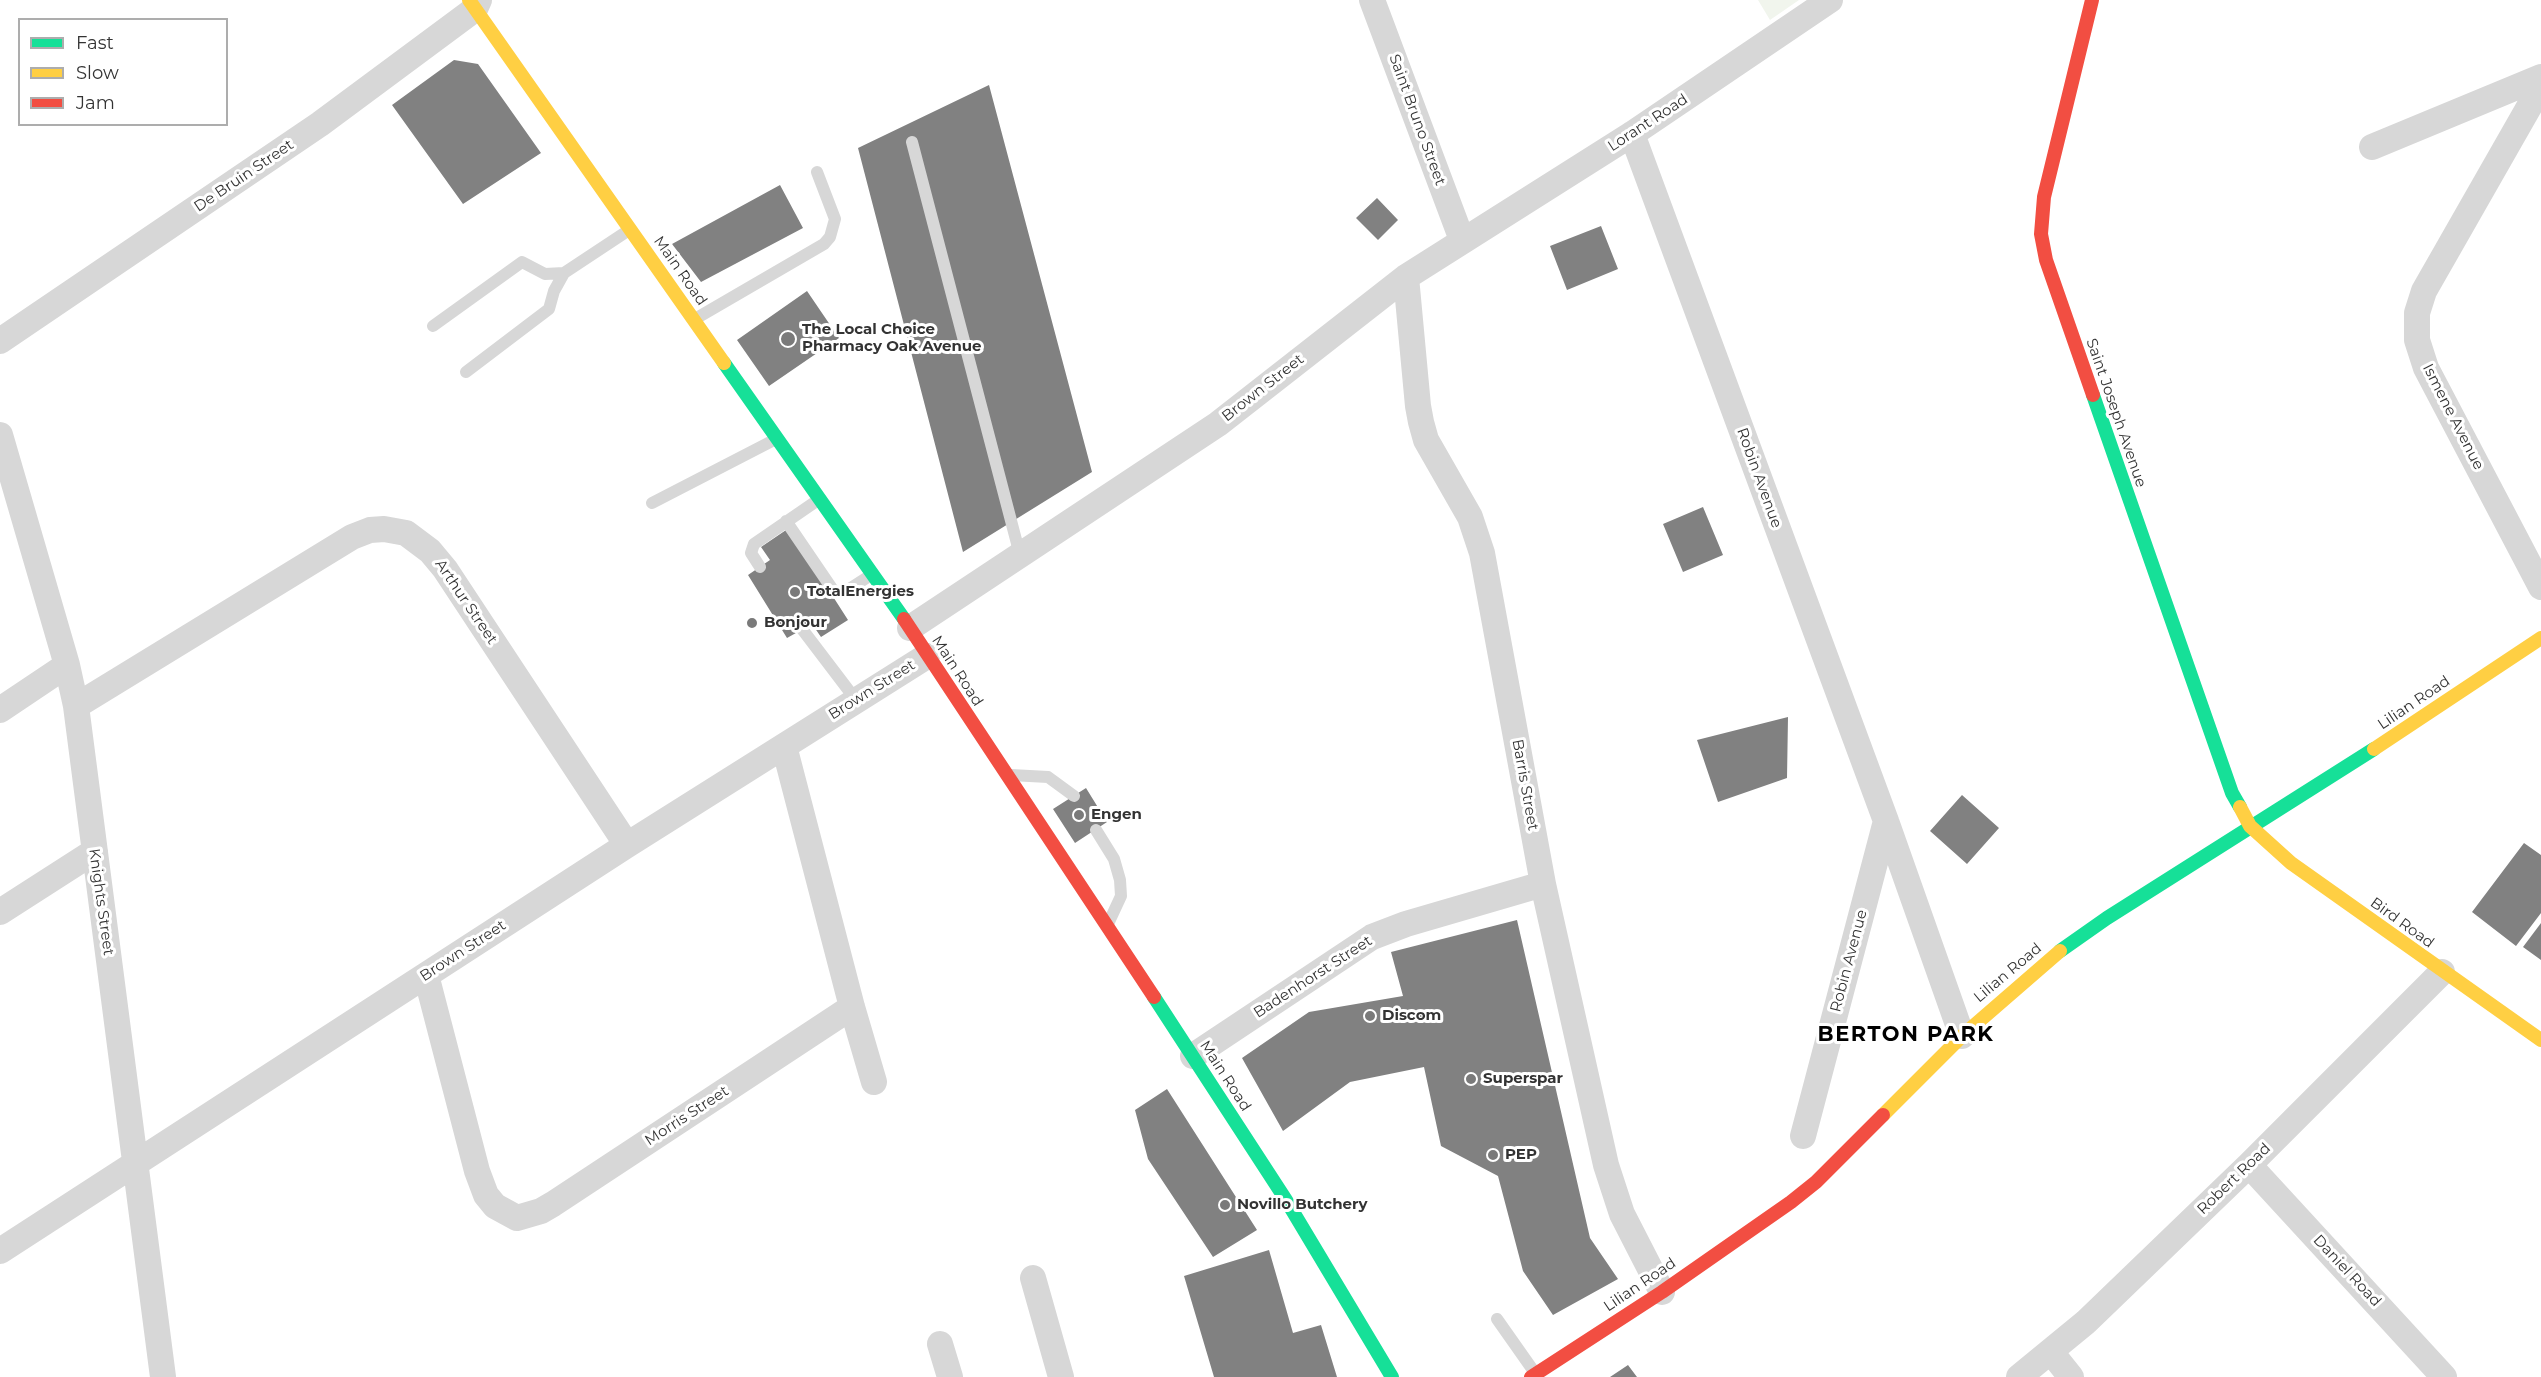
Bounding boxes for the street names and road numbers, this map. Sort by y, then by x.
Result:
street label: Saint Bruno Street [1385,52,1449,188]
street label: Lorant Road [1605,90,1691,156]
street label: De Bruin Street [191,136,297,216]
street label: Main Road [650,233,710,309]
street label: Saint Joseph Avenue [2082,336,2150,490]
street label: Brown Street [1218,350,1308,426]
street label: Ismene Avenue [2419,361,2487,473]
street label: Robin Avenue [1733,426,1785,530]
street label: Arthur Street [431,556,501,648]
street label: Main Road [928,632,986,710]
street label: Brown Street [825,656,919,724]
street label: Lilian Road [2375,672,2453,734]
street label: Barris Street [1508,738,1542,832]
street label: Knights Street [85,847,117,957]
street label: Bird Road [2367,894,2437,952]
street label: Robin Avenue [1827,908,1871,1014]
street label: Brown Street [417,917,509,985]
street label: Badenhorst Street [1250,932,1376,1022]
street label: Lilian Road [1970,939,2046,1007]
street label: Main Road [1196,1037,1254,1115]
street label: Morris Street [642,1082,732,1150]
street label: Robert Road [2194,1140,2274,1218]
street label: Daniel Road [2309,1231,2385,1311]
street label: Lilian Road [1601,1254,1679,1316]

